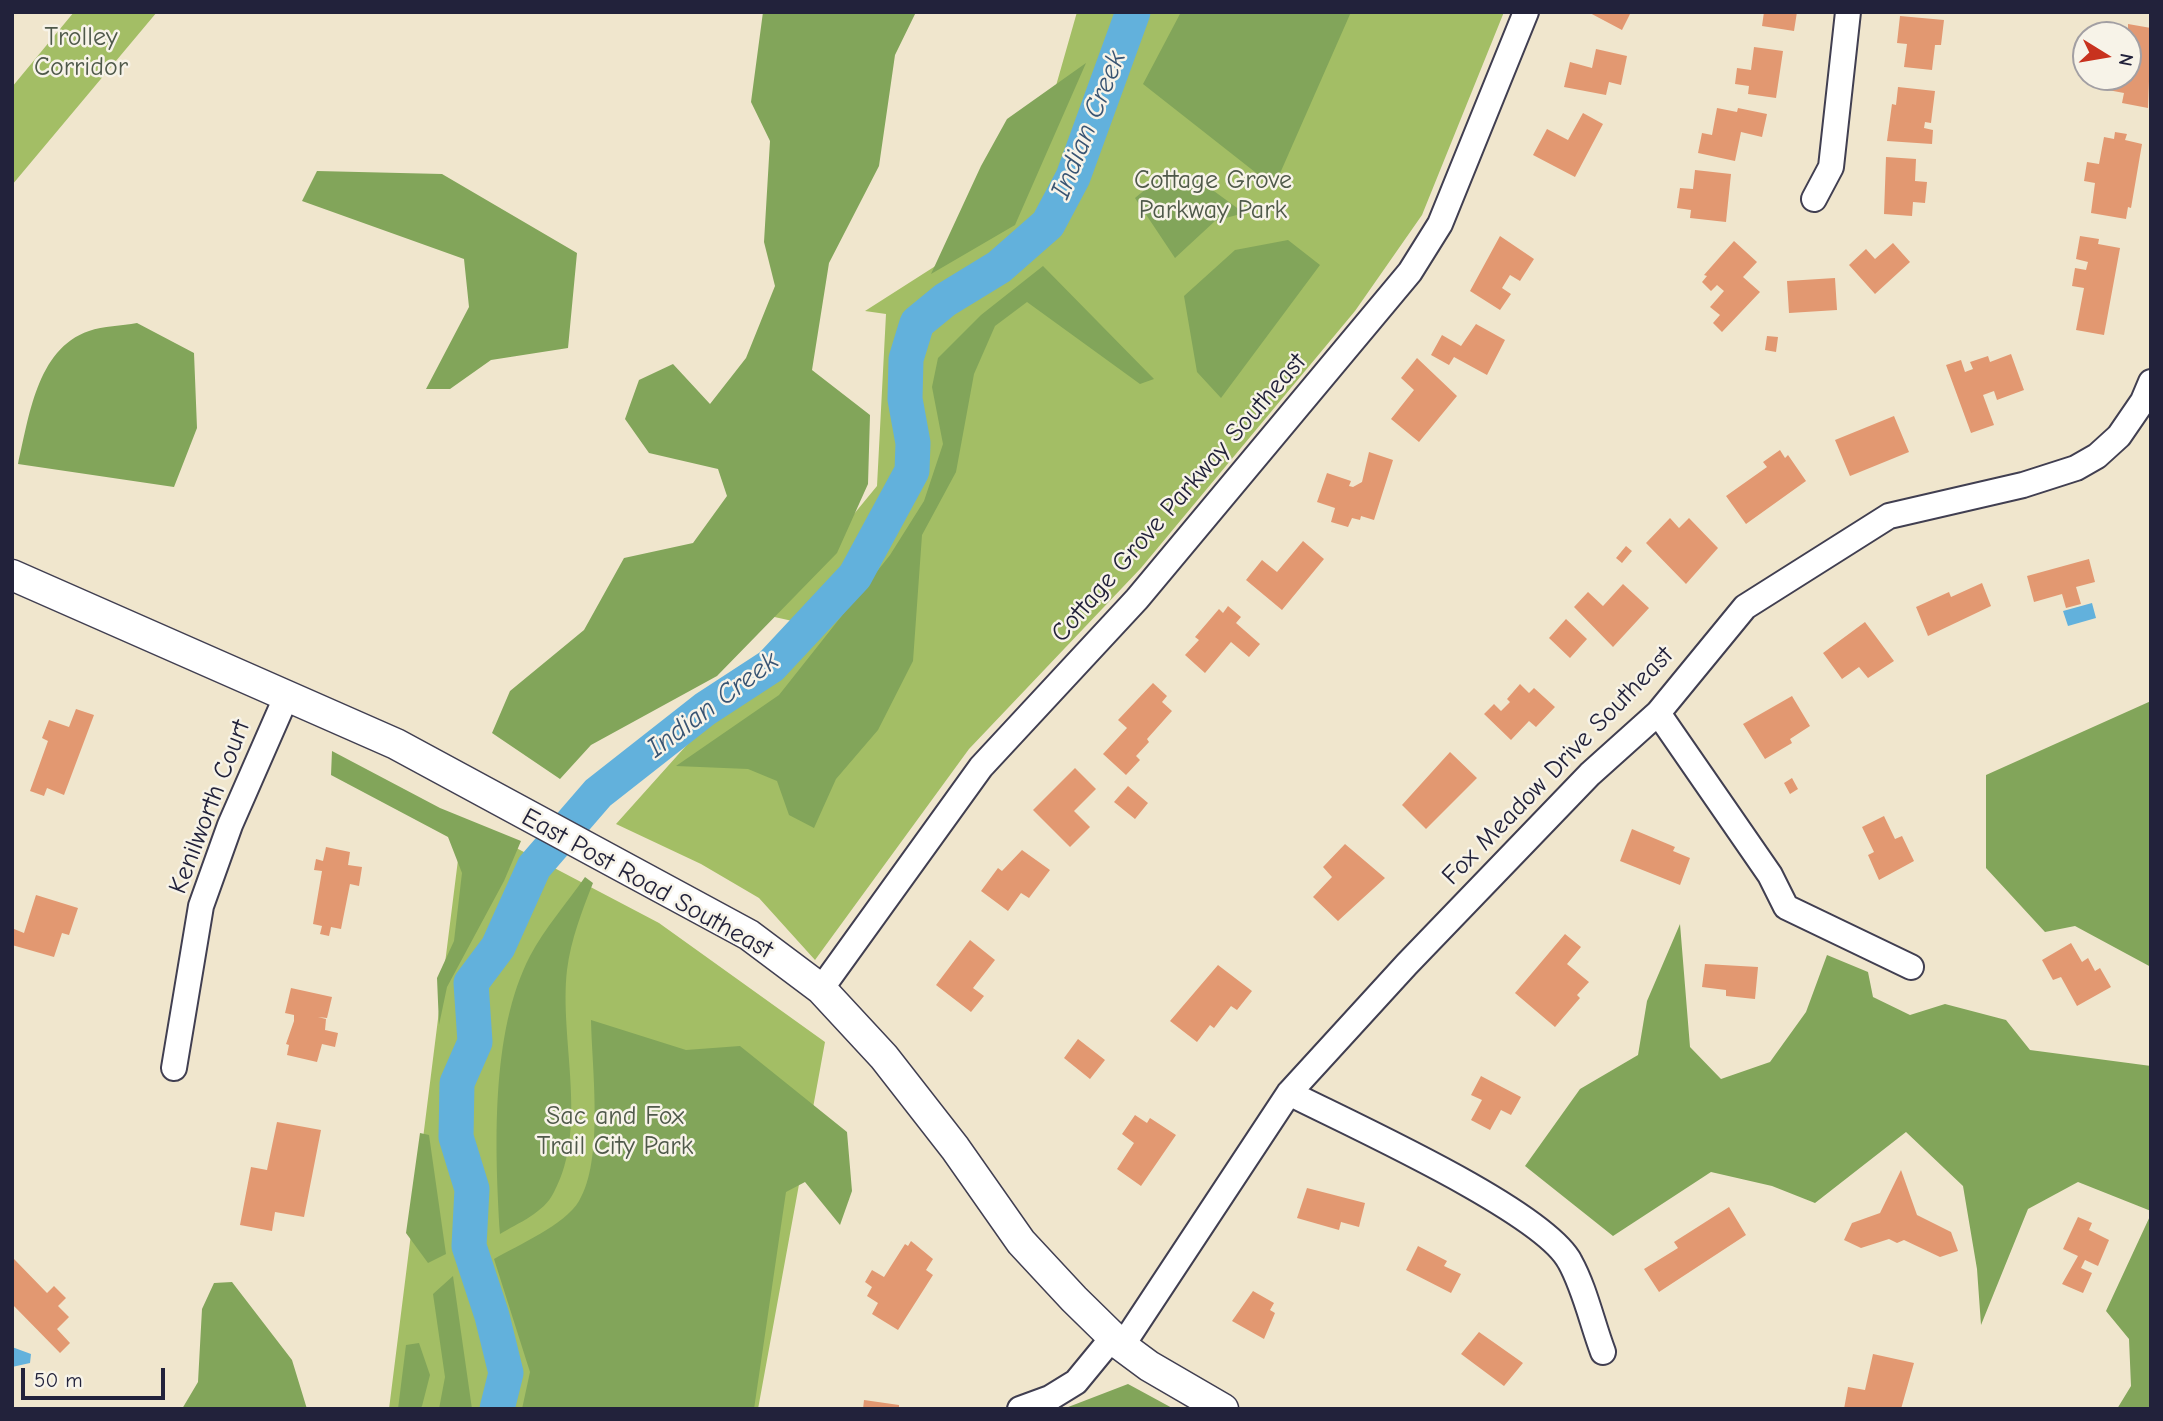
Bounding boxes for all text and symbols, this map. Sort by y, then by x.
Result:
north arrow [2072,21,2142,91]
park label: Trolley Corridor [34,22,128,84]
water label: Indian Creek [1044,46,1134,204]
text: N [2114,51,2138,68]
park label: Cottage Grove Parkway Park [1134,165,1292,227]
street label: Cottage Grove Parkway Southeast [1045,347,1313,649]
street label: Fox Meadow Drive Southeast [1436,640,1680,892]
water label: Indian Creek [641,645,785,765]
street label: Kenilworth Court [163,716,257,898]
street label: East Post Road Southeast [516,802,778,966]
park label: Sac and Fox Trail City Park [537,1101,693,1162]
scale bar [24,1354,168,1398]
text: 50 m [34,1368,83,1392]

